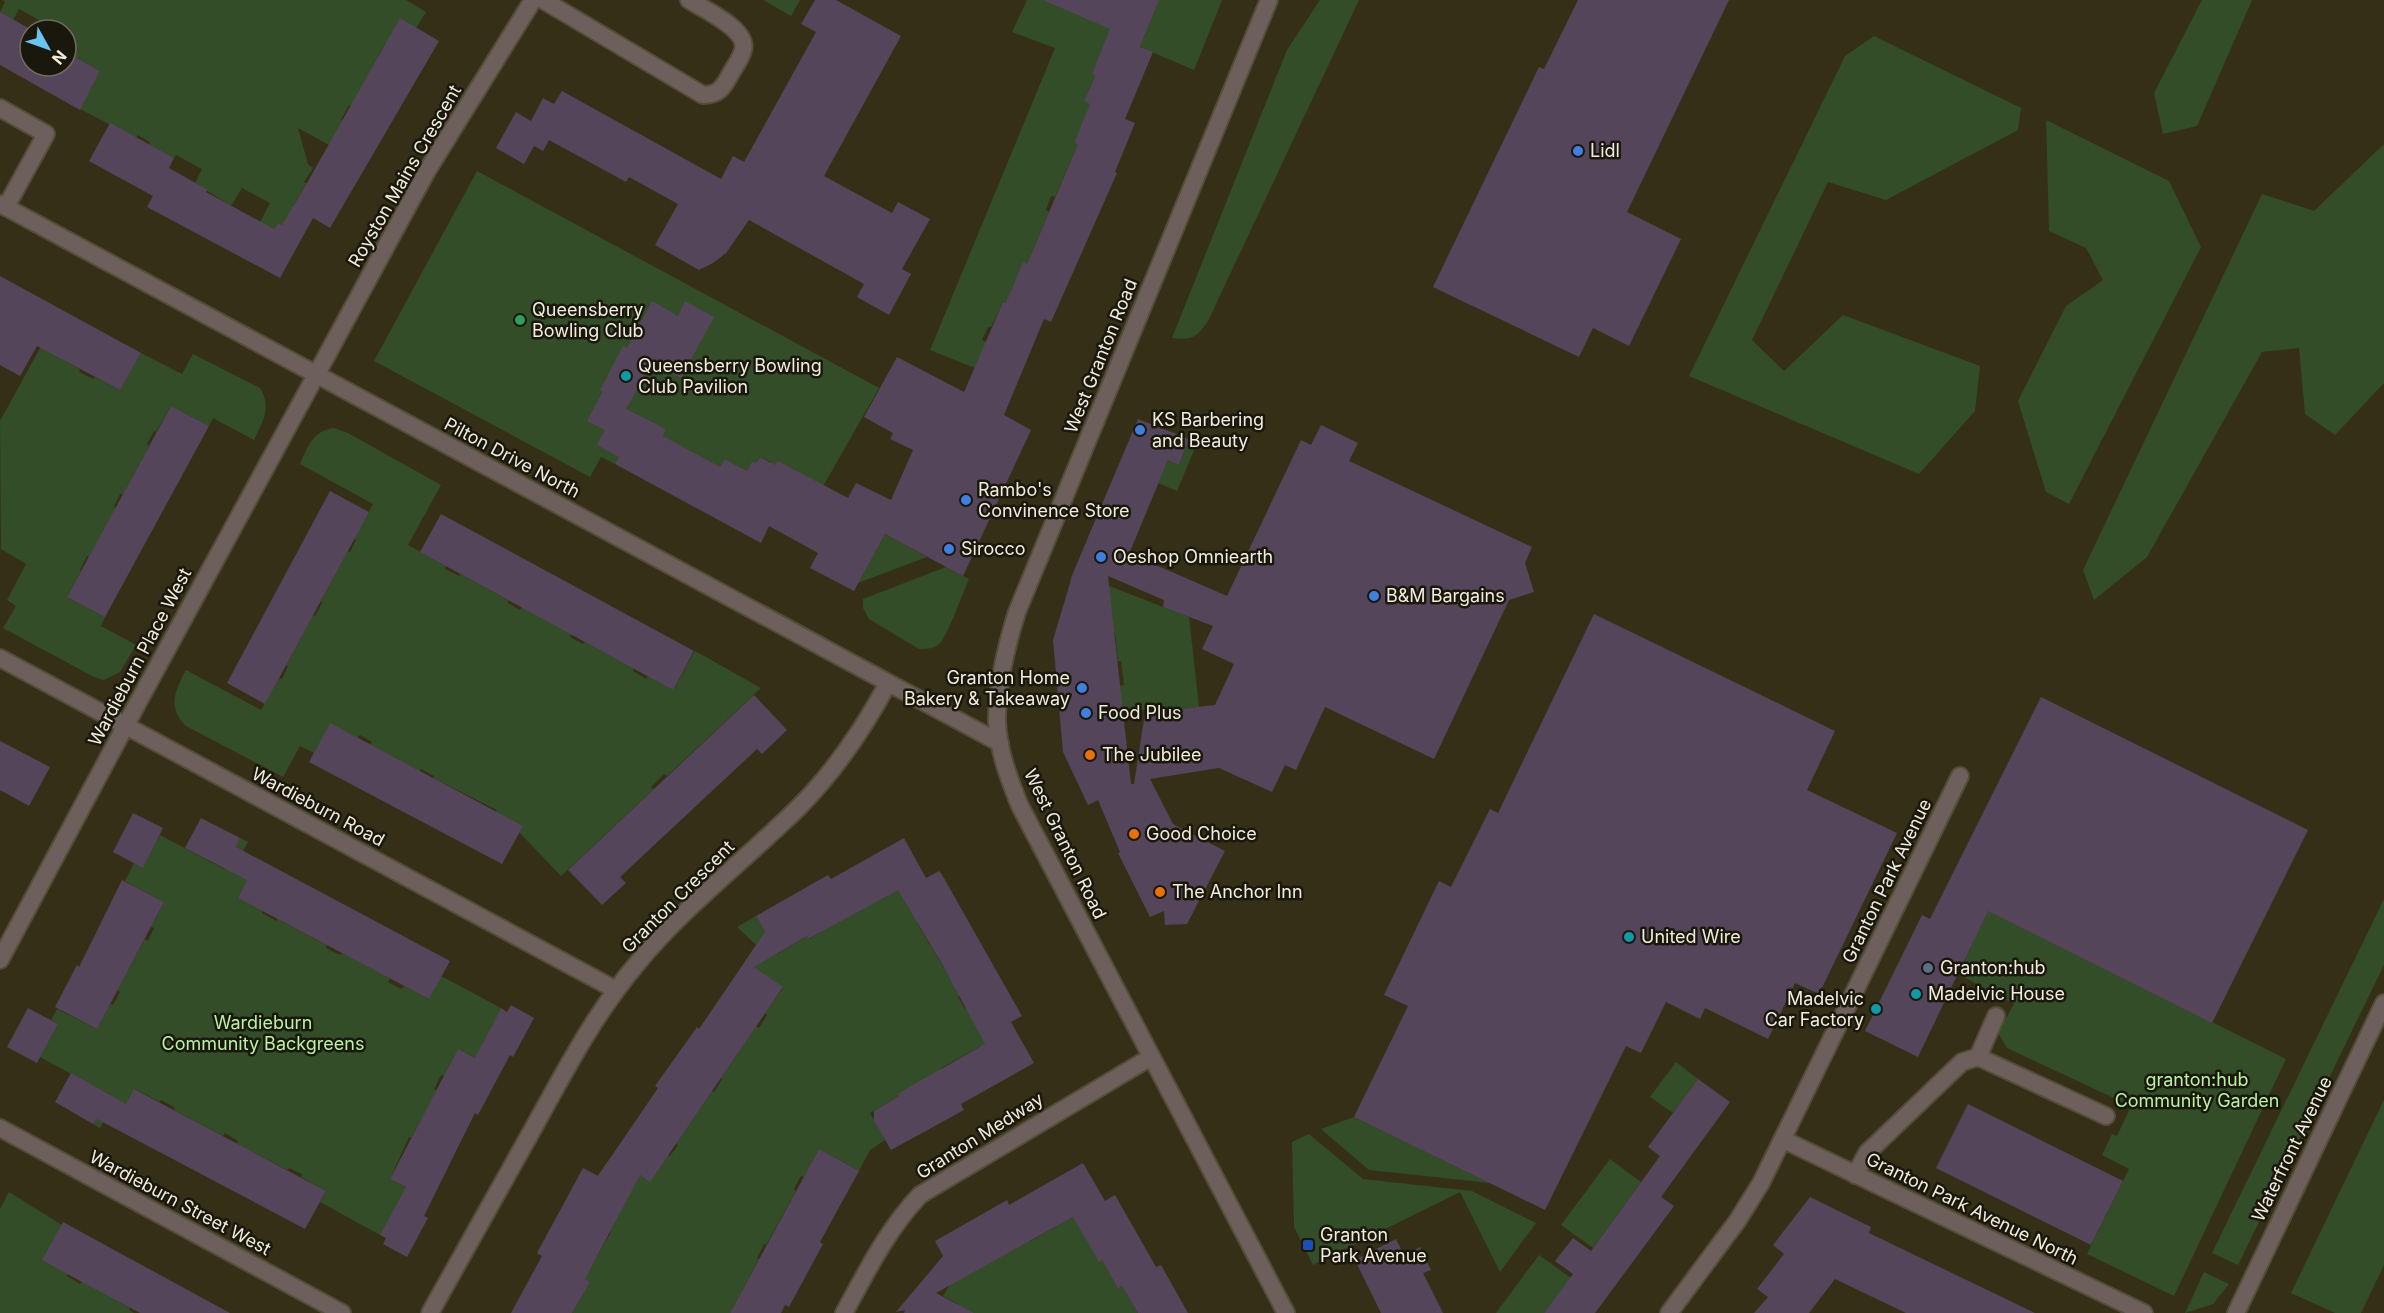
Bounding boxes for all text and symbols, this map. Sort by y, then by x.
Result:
north arrow [18,18,78,78]
text: N [48,47,71,69]
street label: Royston Mains Crescent [344,81,465,270]
place label: Lidl [1590,140,1620,161]
marker: Lidl [1571,144,1585,158]
street label: West Granton Road [1060,276,1141,436]
place label: Queensberry Bowling Club [532,299,644,341]
marker: Queensberry Bowling Club [513,313,527,327]
place label: Queensberry Bowling Club Pavilion [638,355,822,397]
marker: Queensberry Bowling Club Pavilion [619,369,633,383]
place label: KS Barbering and Beauty [1152,409,1264,451]
street label: Pilton Drive North [441,413,584,502]
marker: KS Barbering and Beauty [1133,423,1147,437]
place label: Rambo's Convinence Store [978,479,1129,521]
marker: Rambo's Convinence Store [959,493,973,507]
place label: Sirocco [961,538,1026,559]
marker: Sirocco [942,542,956,556]
place label: Oeshop Omniearth [1113,546,1273,567]
marker: Oeshop Omniearth [1094,550,1108,564]
street label: Wardieburn Place West [84,564,195,749]
place label: B&M Bargains [1386,585,1505,606]
marker: B&M Bargains [1367,589,1381,603]
place label: Granton Home Bakery & Takeaway [904,667,1070,709]
marker: Granton Home Bakery & Takeaway [1075,681,1089,695]
place label: Food Plus [1098,702,1182,723]
marker: Food Plus [1079,706,1093,720]
place label: The Jubilee [1102,744,1201,765]
marker: The Jubilee [1083,748,1097,762]
street label: Wardieburn Road [248,763,388,850]
street label: West Granton Road [1020,765,1111,922]
street label: Granton Park Avenue [1838,795,1935,966]
place label: Good Choice [1146,823,1257,844]
marker: Good Choice [1127,827,1141,841]
street label: Granton Crescent [617,836,738,957]
place label: The Anchor Inn [1172,881,1303,902]
marker: The Anchor Inn [1153,885,1167,899]
place label: United Wire [1641,926,1741,947]
marker: United Wire [1622,930,1636,944]
place label: Granton:hub [1940,957,2046,978]
marker: Granton:hub [1921,961,1935,975]
place label: Madelvic House [1928,983,2065,1004]
marker: Madelvic House [1909,987,1923,1001]
place label: Madelvic Car Factory [1765,988,1864,1030]
marker: Madelvic Car Factory [1869,1002,1883,1016]
park label: Wardieburn Community Backgreens [162,1012,364,1054]
park label: granton:hub Community Garden [2115,1069,2279,1111]
street label: Waterfront Avenue [2247,1073,2336,1225]
street label: Granton Medway [912,1088,1047,1183]
street label: Wardieburn Street West [86,1146,275,1259]
street label: Granton Park Avenue North [1863,1148,2082,1269]
place label: Granton Park Avenue [1320,1224,1427,1266]
marker: Granton Park Avenue [1301,1238,1315,1252]

